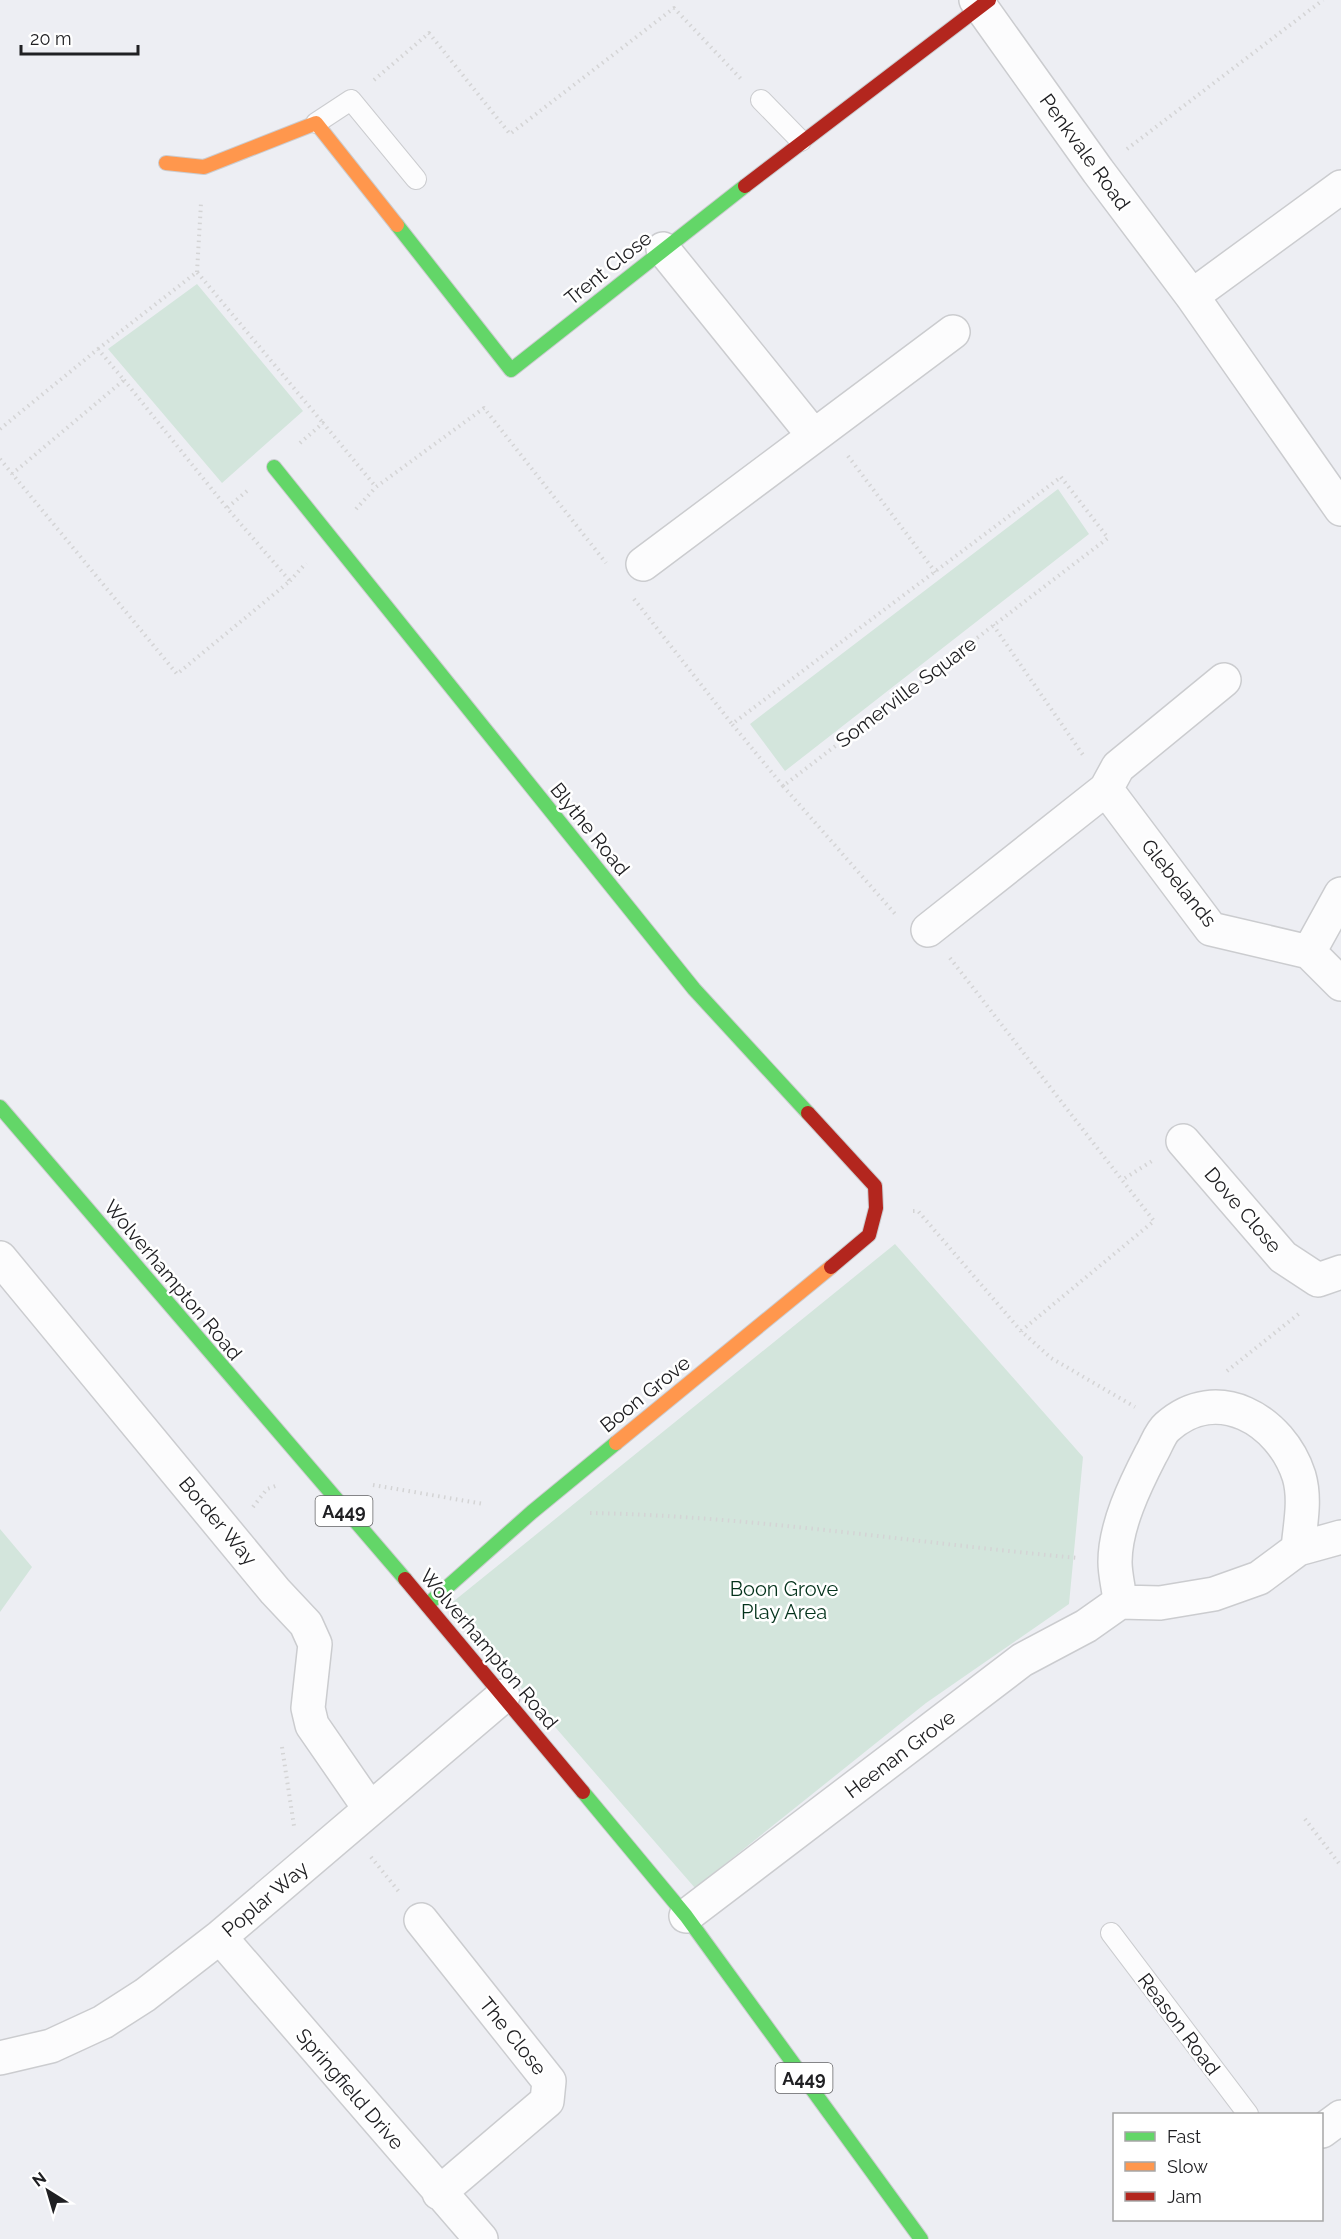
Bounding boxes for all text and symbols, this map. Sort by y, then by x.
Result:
scale bar [21,18,138,56]
text: 20 m [30,28,72,49]
street label: Penkvale Road [1035,89,1135,215]
street label: Trent Close [560,226,656,310]
street label: Somerville Square [831,631,981,753]
street label: Blythe Road [545,778,635,880]
street label: Glebelands [1136,834,1222,932]
street label: Dove Close [1199,1162,1287,1258]
street label: Wolverhampton Road [99,1195,247,1365]
street label: Boon Grove [595,1350,695,1437]
street label: Border Way [174,1472,262,1570]
road number: A449 [316,1496,372,1526]
street label: Wolverhampton Road [415,1564,563,1734]
park label: Boon Grove Play Area [730,1577,838,1624]
street label: Heenan Grove [840,1705,960,1803]
street label: Poplar Way [217,1856,313,1942]
street label: Reason Road [1133,1968,1225,2080]
street label: The Close [474,1992,552,2080]
street label: Springfield Drive [291,2024,409,2155]
road number: A449 [776,2063,832,2093]
legend [1113,2113,1323,2221]
text: Fast [1167,2126,1201,2147]
text: Slow [1167,2156,1208,2177]
north arrow [18,2161,78,2221]
text: N [29,2168,50,2191]
text: Jam [1167,2186,1202,2207]

